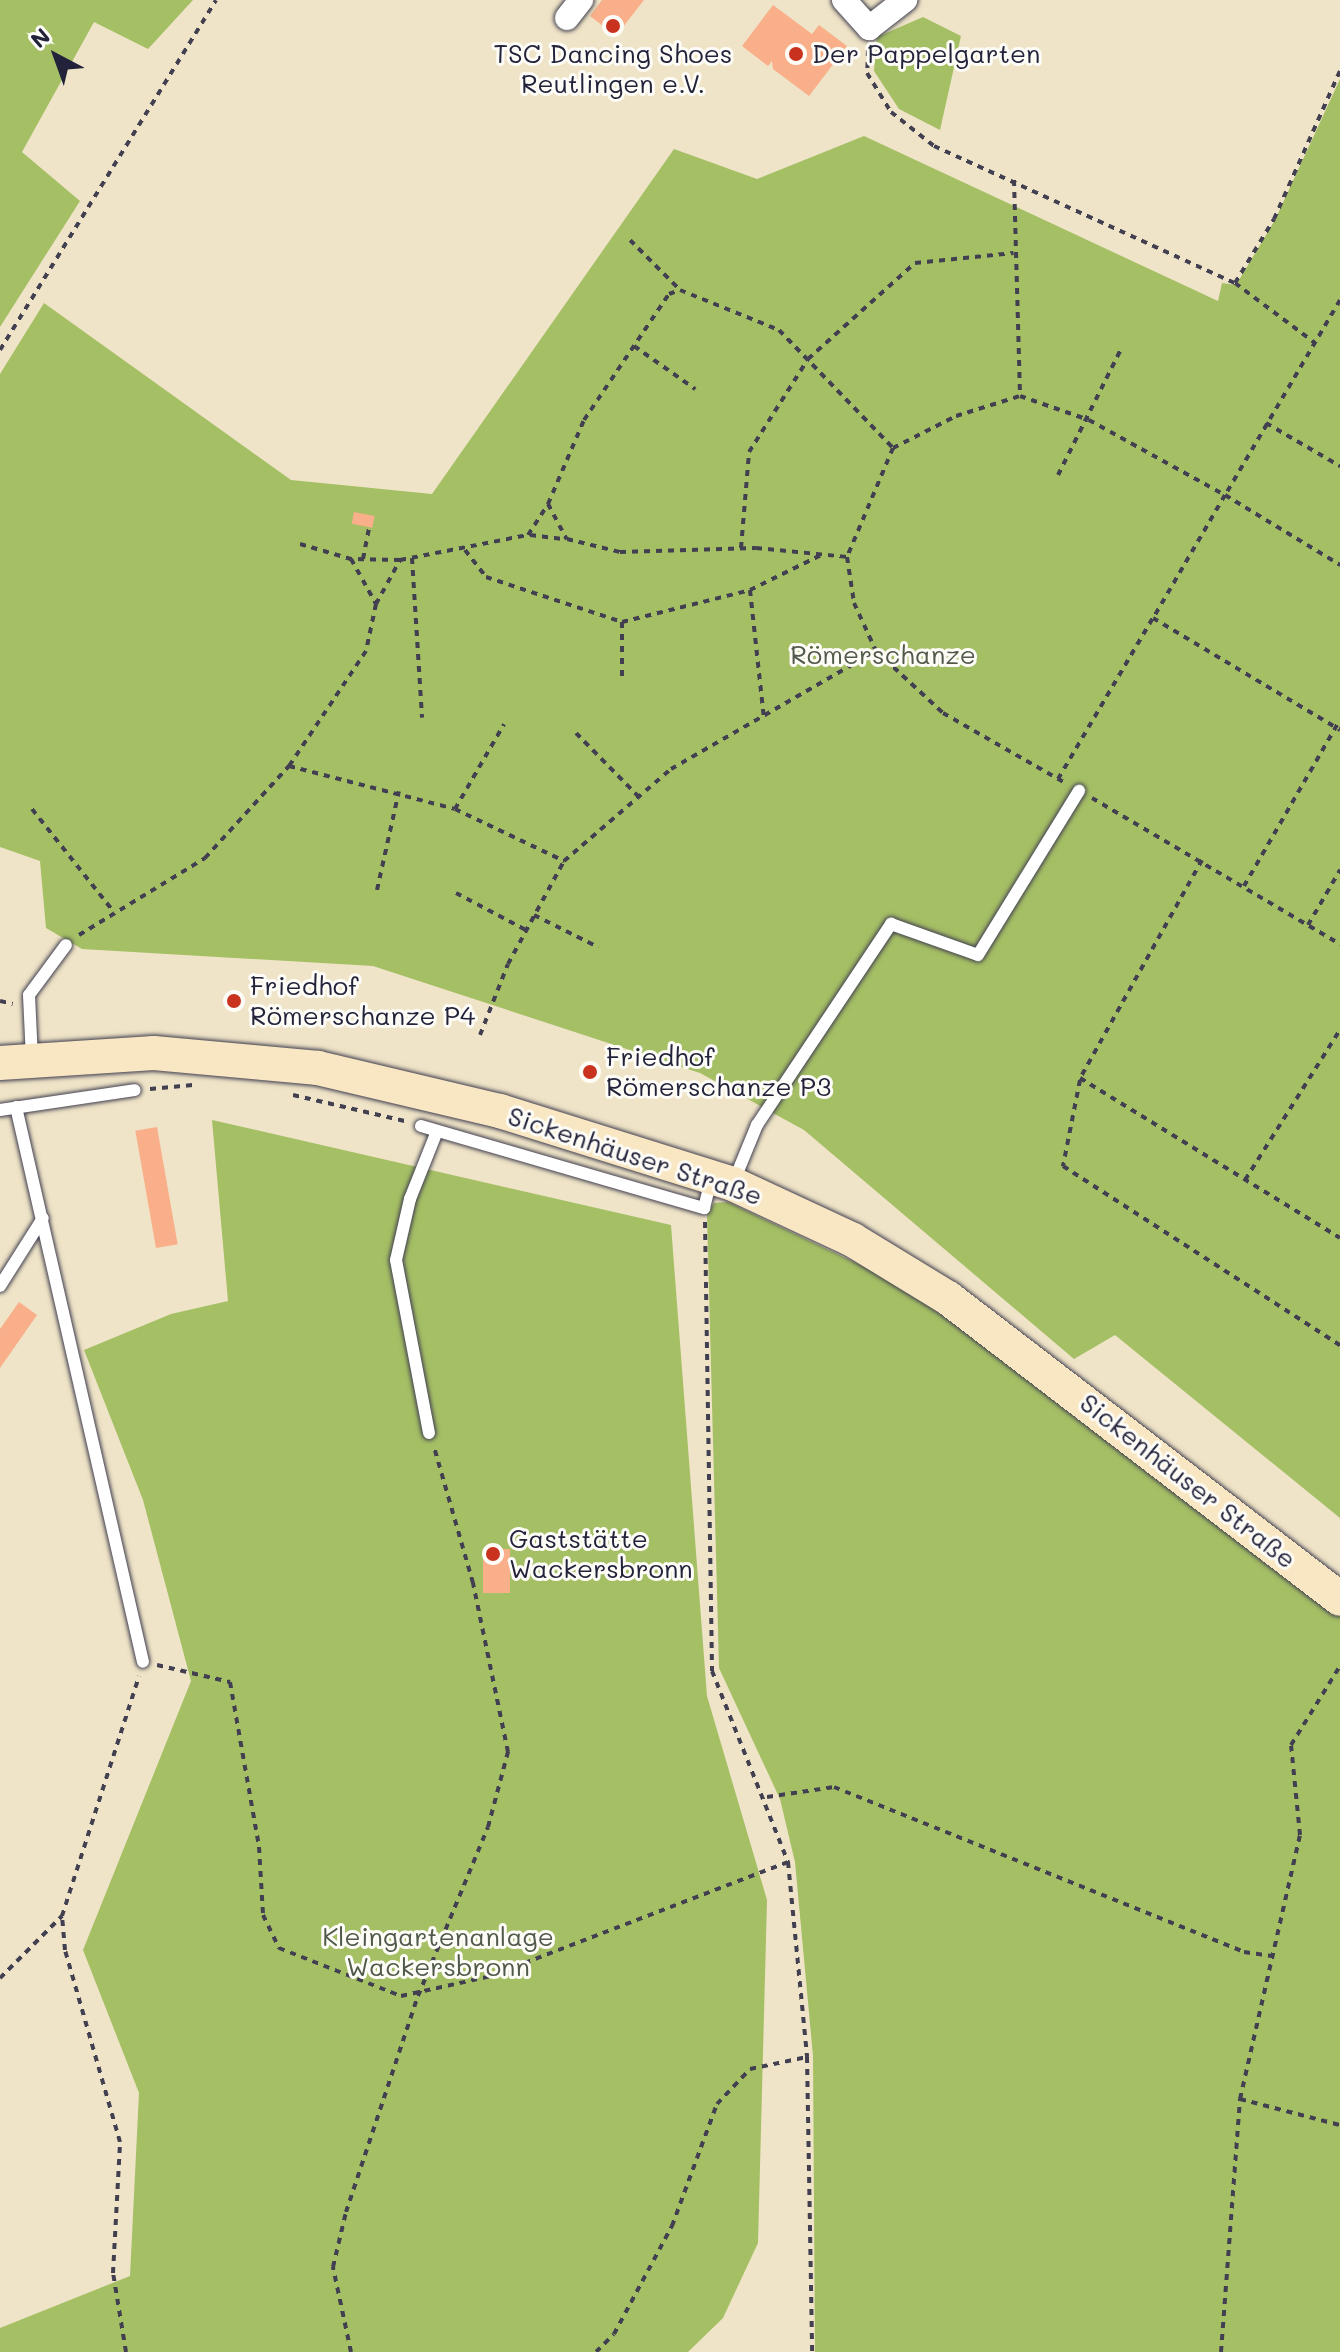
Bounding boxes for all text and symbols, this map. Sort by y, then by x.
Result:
north arrow [16,16,96,96]
marker: TSC Dancing Shoes Reutlingen e.V. [604,17,622,35]
text: N [24,21,56,54]
place label: TSC Dancing Shoes Reutlingen e.V. [494,38,732,100]
place label: Der Pappelgarten [812,38,1040,70]
marker: Der Pappelgarten [787,45,805,63]
park label: Römerschanze [790,639,976,671]
place label: Friedhof Römerschanze P4 [250,970,475,1032]
marker: Friedhof Römerschanze P4 [225,992,243,1010]
place label: Friedhof Römerschanze P3 [606,1041,831,1102]
marker: Friedhof Römerschanze P3 [581,1063,599,1081]
street label: Sickenhäuser Straße [504,1100,766,1212]
street label: Sickenhäuser Straße [1074,1387,1302,1575]
place label: Gaststätte Wackersbronn [509,1523,693,1584]
marker: Gaststätte Wackersbronn [484,1545,502,1563]
park label: Kleingartenanlage Wackersbronn [322,1921,554,1982]

